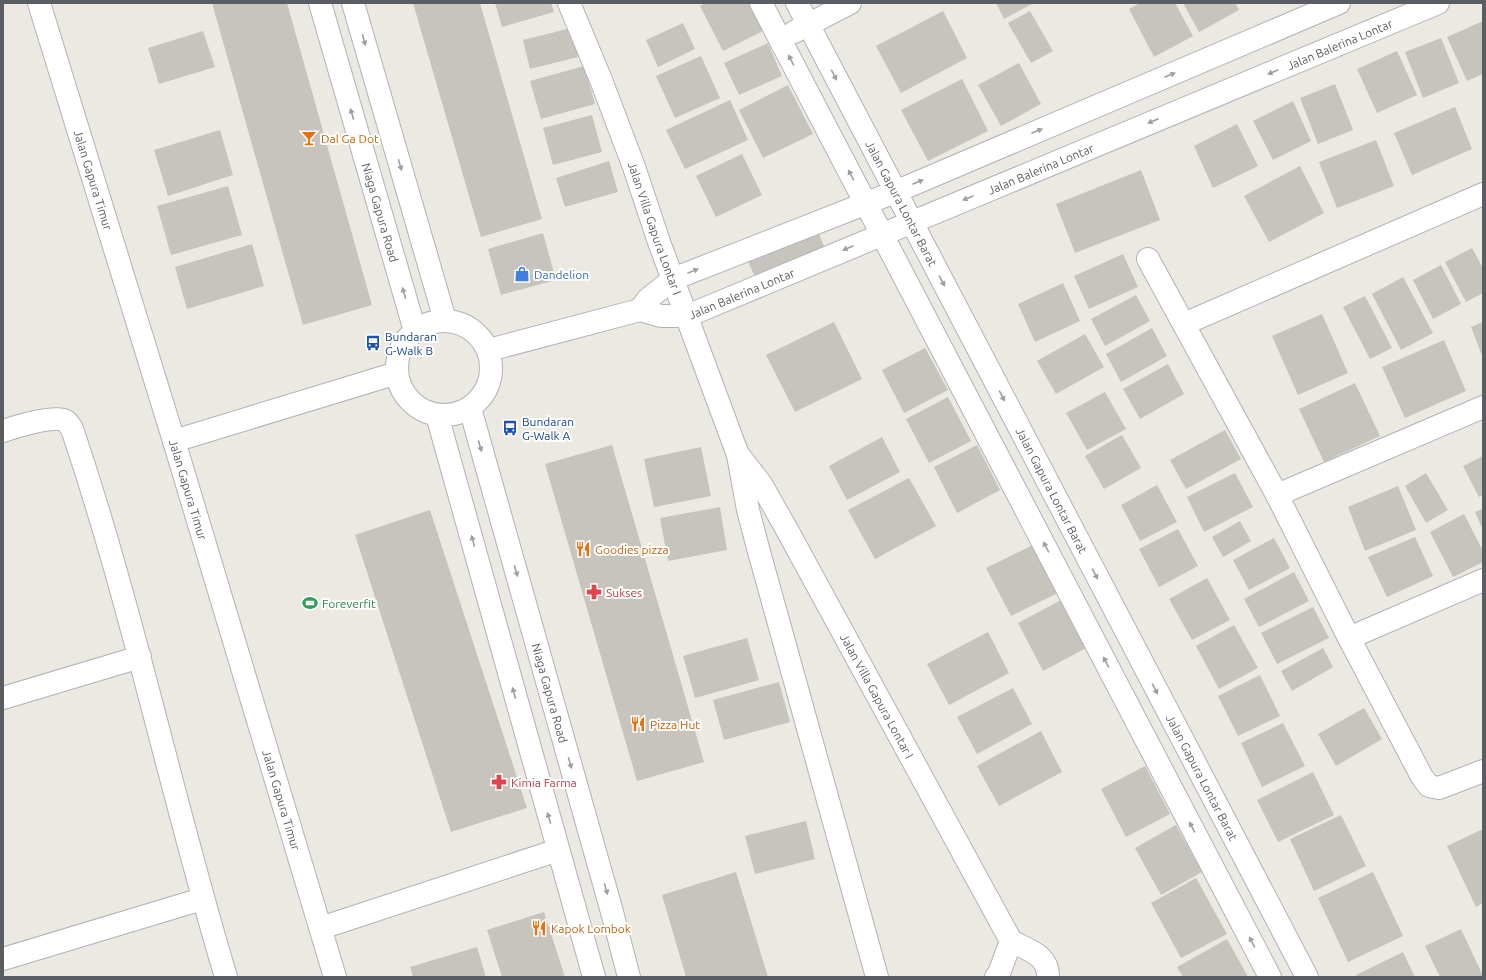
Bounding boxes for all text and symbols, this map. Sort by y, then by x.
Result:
street label: Jalan Balerina Lontar [1285,16,1395,72]
one-way arrow [361,35,367,47]
one-way arrow [787,54,794,66]
one-way arrow [831,69,837,81]
one-way arrow [1266,69,1278,75]
one-way arrow [1164,71,1176,78]
one-way arrow [349,108,355,120]
one-way arrow [1146,119,1158,125]
street label: Jalan Gapura Timur [72,128,115,232]
one-way arrow [1032,128,1043,134]
bar icon: Dal Ga Dot [300,129,318,147]
place label: Dal Ga Dot [321,132,379,145]
street label: Jalan Gapura Lontar Barat [864,138,940,268]
street label: Jalan Balerina Lontar [986,141,1096,196]
one-way arrow [397,160,403,172]
street label: Jalan Villa Gapura Lontar I [626,160,684,296]
street label: Niaga Gapura Road [360,161,401,264]
one-way arrow [848,169,854,181]
one-way arrow [912,179,923,185]
one-way arrow [963,195,974,201]
one-way arrow [842,246,854,252]
shop icon: Dandelion [513,265,531,283]
street label: Jalan Balerina Lontar [687,265,797,321]
place label: Dandelion [534,268,589,281]
one-way arrow [687,268,699,274]
one-way arrow [938,276,945,287]
one-way arrow [401,287,407,299]
place label: Bundaran G-Walk B [385,330,437,357]
bus stop icon: Bundaran G-Walk B [364,334,382,352]
one-way arrow [999,391,1005,402]
place label: Bundaran G-Walk A [522,415,574,442]
bus stop icon: Bundaran G-Walk A [501,419,519,437]
street label: Jalan Gapura Lontar Barat [1014,425,1090,556]
street label: Jalan Gapura Timur [167,438,210,542]
one-way arrow [477,440,483,452]
one-way arrow [470,534,476,546]
restaurant icon: Goodies pizza [574,540,592,558]
one-way arrow [1043,541,1049,553]
place label: Goodies pizza [595,543,669,556]
one-way arrow [513,565,519,577]
one-way arrow [1092,568,1098,579]
pharmacy icon: Sukses [585,583,603,601]
place label: Sukses [606,586,642,599]
sports icon: Foreverfit [301,594,319,612]
place label: Foreverfit [322,597,376,610]
street label: Jalan Villa Gapura Lontar I [838,631,917,760]
street label: Niaga Gapura Road [530,642,570,744]
one-way arrow [1103,656,1109,668]
one-way arrow [1152,683,1159,695]
one-way arrow [511,687,517,699]
street label: Jalan Gapura Lontar Barat [1164,712,1241,843]
restaurant icon: Pizza Hut [629,715,647,733]
place label: Pizza Hut [650,718,700,731]
street label: Jalan Gapura Timur [261,748,303,852]
one-way arrow [567,758,573,770]
pharmacy icon: Kimia Farma [490,773,508,791]
place label: Kimia Farma [511,776,577,789]
one-way arrow [546,812,552,824]
one-way arrow [1189,821,1195,833]
one-way arrow [603,882,609,895]
restaurant icon: Kapok Lombok [530,919,548,937]
place label: Kapok Lombok [551,922,631,935]
one-way arrow [1249,937,1255,948]

